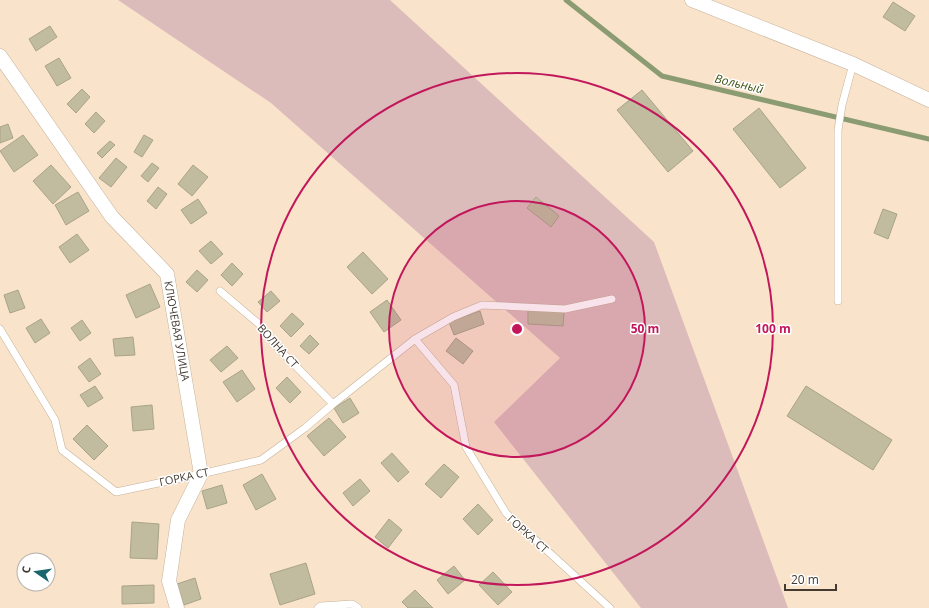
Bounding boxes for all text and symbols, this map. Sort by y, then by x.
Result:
water label: Вольный [713,70,765,97]
street label: КЛЮЧЕВАЯ УЛИЦА [161,280,194,382]
street label: ВОЛНА СТ [255,320,302,371]
text: 50 m [631,320,659,337]
text: 100 m [755,320,791,337]
centre of rings [510,322,524,336]
street label: ГОРКА СТ [158,464,210,489]
street label: ГОРКА СТ [505,511,552,556]
north arrow [16,552,56,592]
text: С [18,565,34,575]
scale bar [785,566,836,592]
text: 20 m [791,571,819,588]

